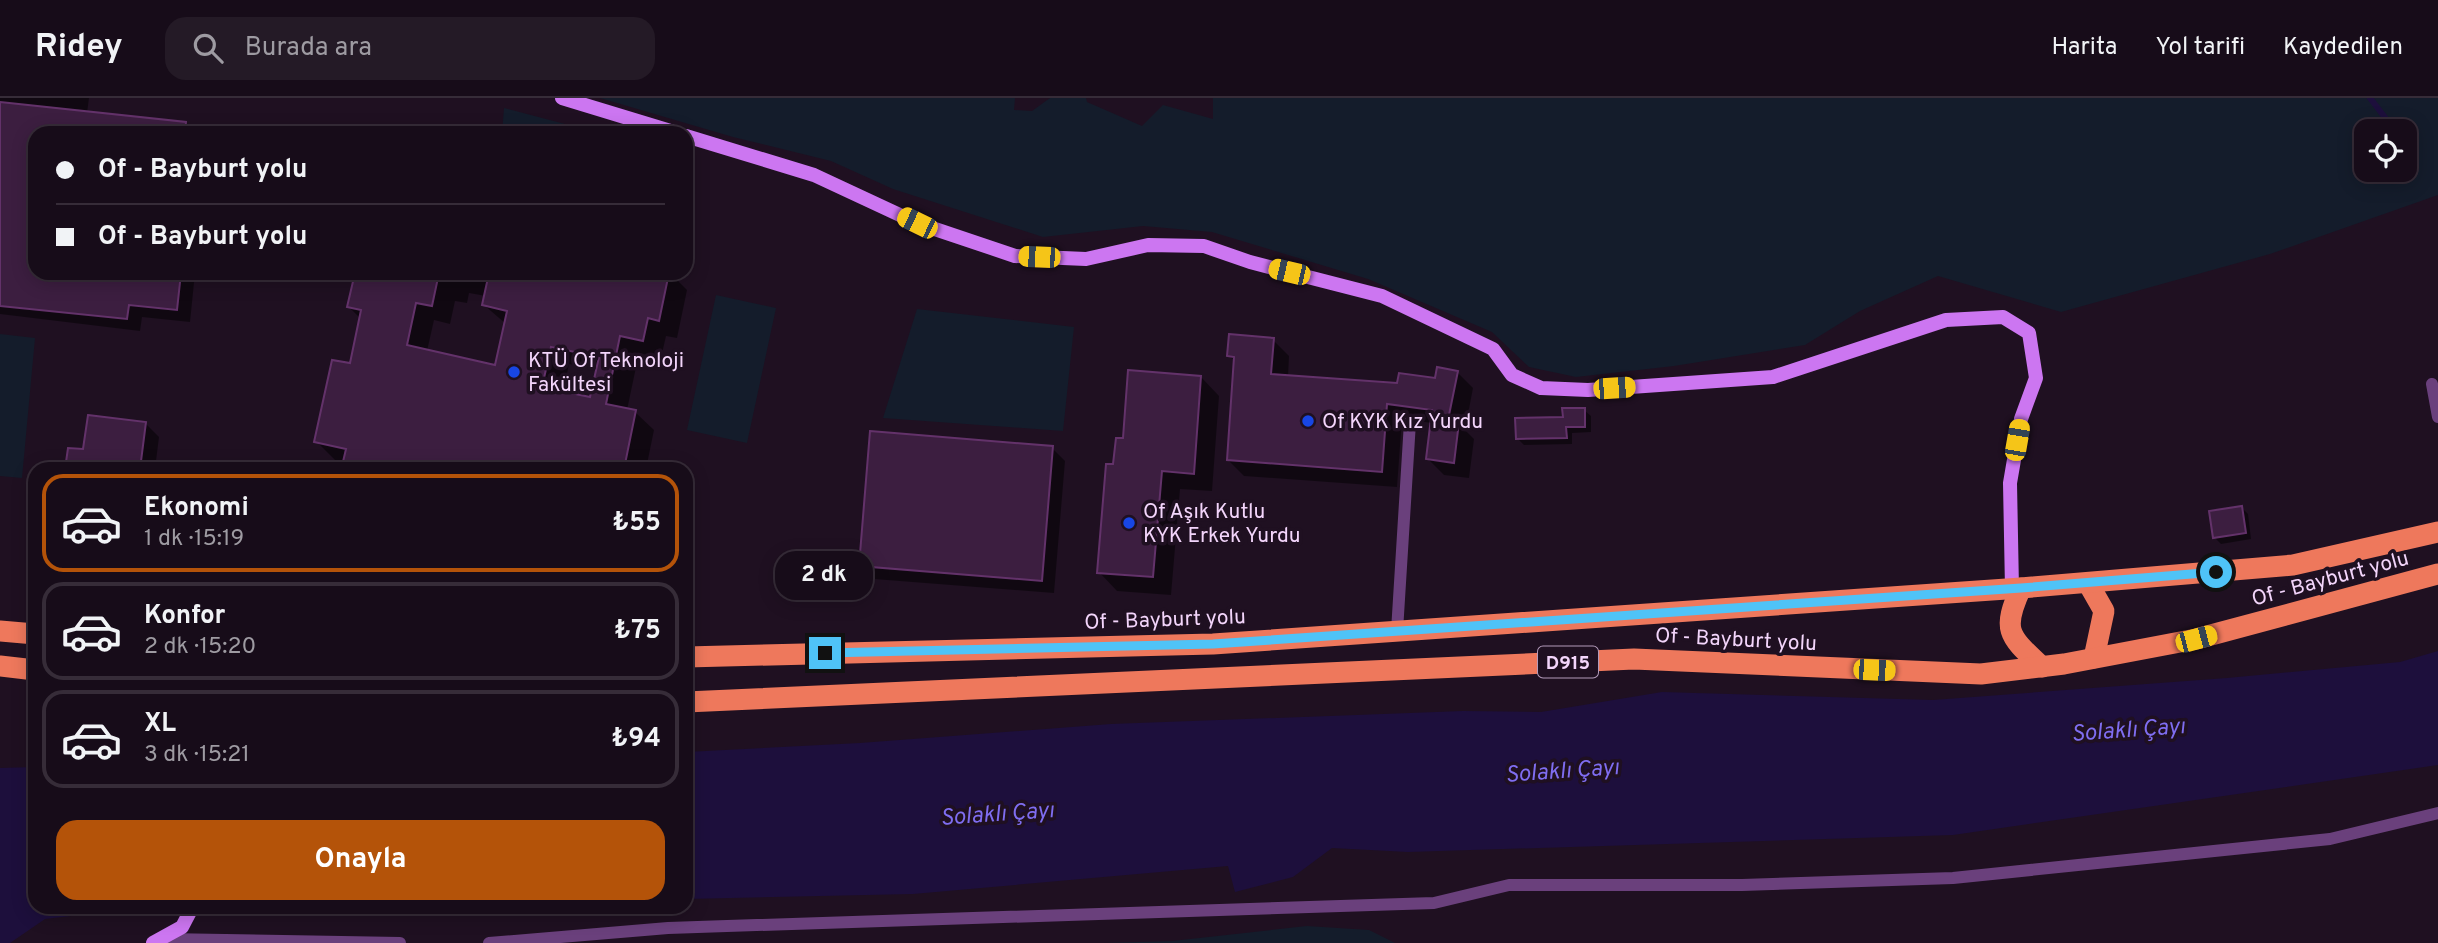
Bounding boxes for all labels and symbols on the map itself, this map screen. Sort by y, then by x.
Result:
car [894,204,941,242]
car [1018,246,1061,268]
car [1267,257,1312,287]
place label: KTÜ Of Teknoloji Fakültesi [528,348,684,399]
marker: KTÜ Of Teknoloji Fakültesi [506,364,522,380]
car [1593,376,1636,400]
place label: Of KYK Kız Yurdu [1322,409,1483,436]
marker: Of KYK Kız Yurdu [1300,413,1316,429]
car [2004,417,2031,463]
place label: Of Aşık Kutlu KYK Erkek Yurdu [1143,499,1301,550]
marker: Of Aşık Kutlu KYK Erkek Yurdu [1121,515,1137,531]
street label: Of - Bayburt yolu [2249,545,2412,613]
callout: 2 dk [776,552,874,601]
route start [2200,556,2232,588]
street label: Of - Bayburt yolu [1084,604,1246,637]
street label: Of - Bayburt yolu [1654,623,1817,658]
car [2173,623,2220,655]
route end [809,637,841,669]
road number: D915 [1538,646,1598,678]
car [1853,659,1896,681]
water label: Solaklı Çayı [2070,713,2186,750]
water label: Solaklı Çayı [1504,754,1620,791]
water label: Solaklı Çayı [939,797,1055,834]

